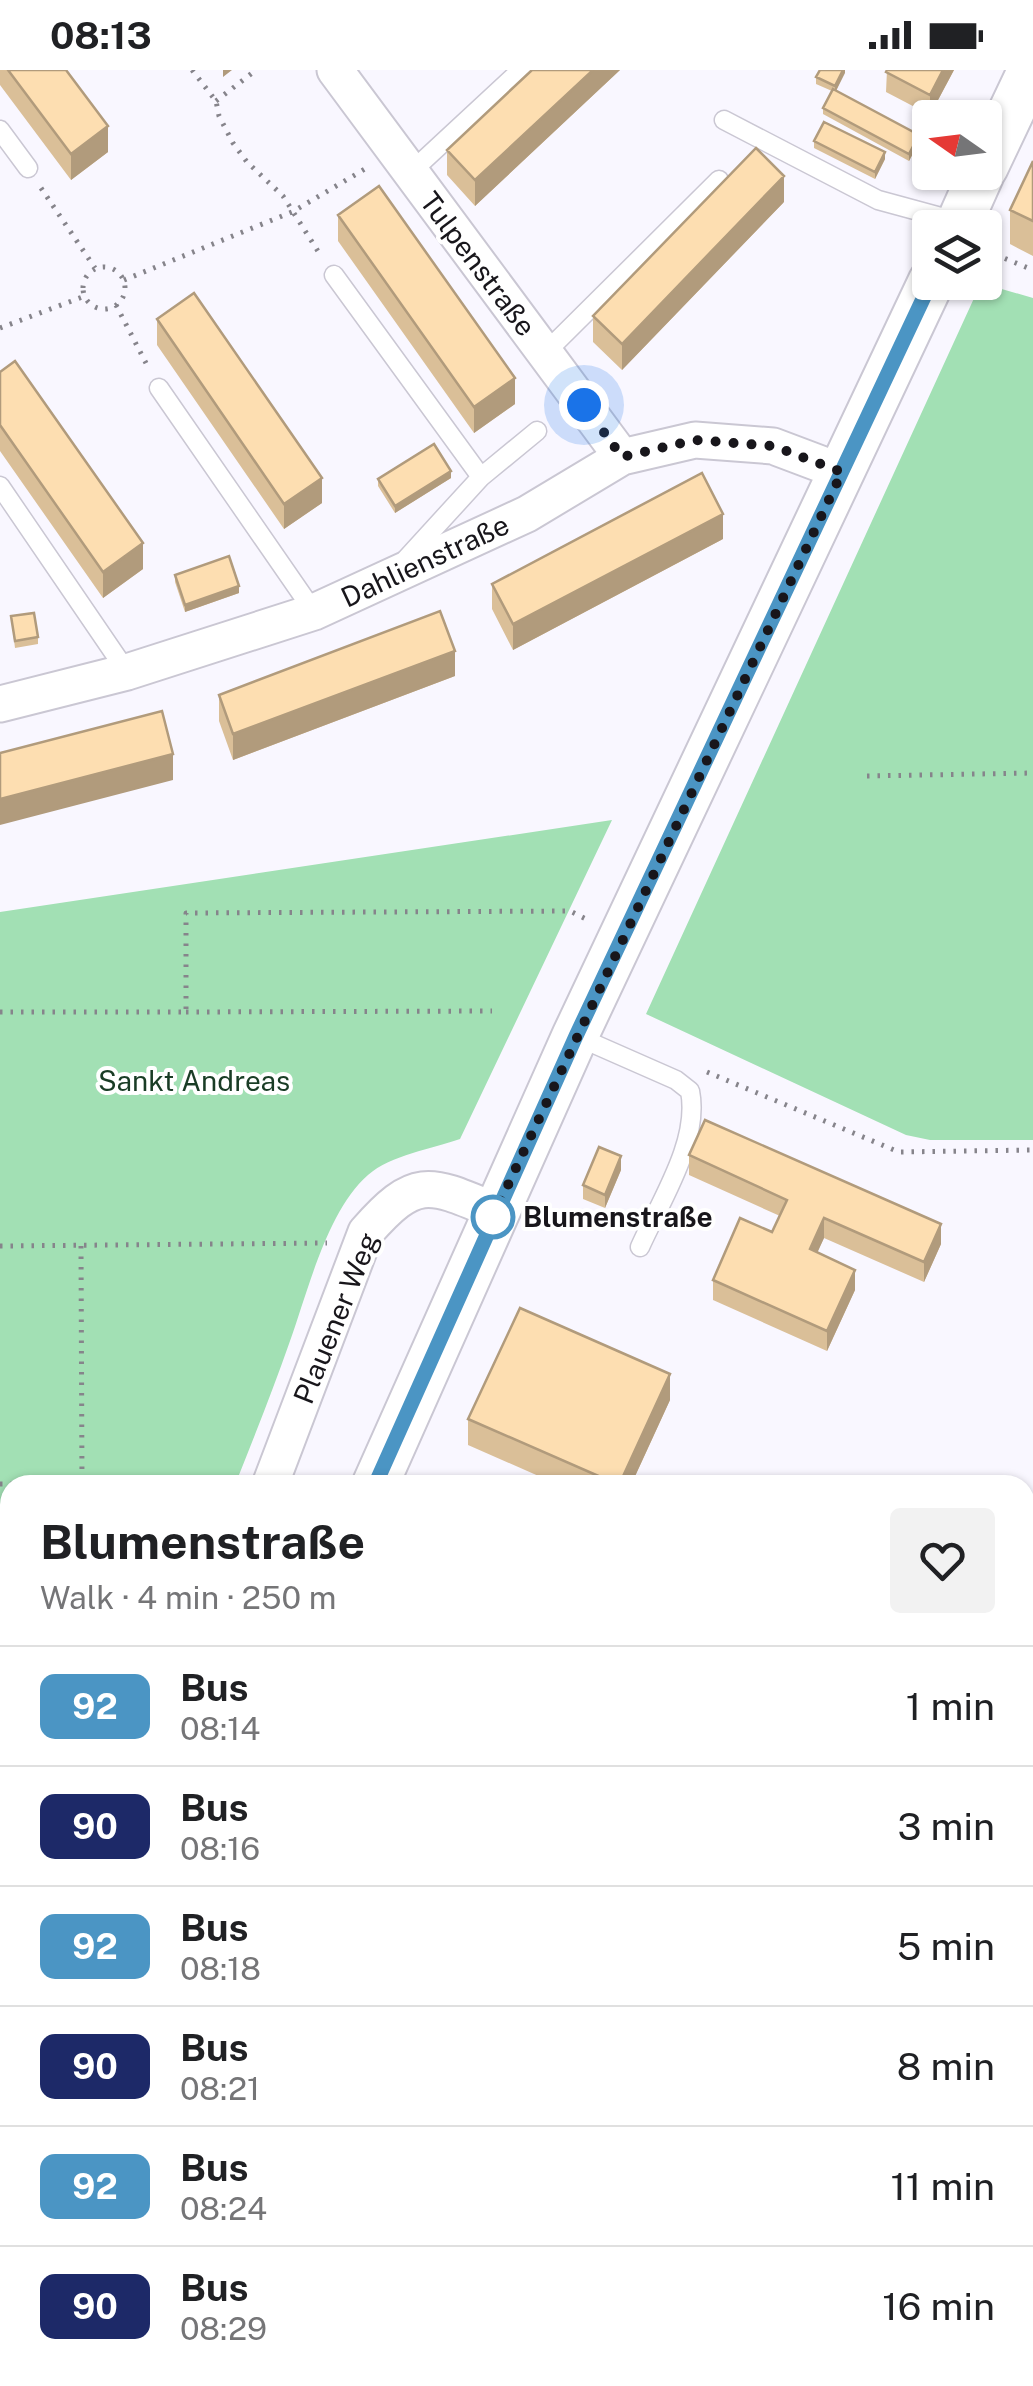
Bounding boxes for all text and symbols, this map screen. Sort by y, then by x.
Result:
text: 08:13 [50,13,152,58]
north arrow [912,100,1002,190]
map controls [912,100,1002,300]
street label: Tulpenstraße [414,185,543,342]
button: layers [912,210,1002,300]
your location [559,380,609,430]
street label: Dahlienstraße [336,507,514,614]
park label: Sankt Andreas [98,1064,290,1097]
marker: Blumenstraße [472,1196,514,1238]
place label: Blumenstraße [523,1200,713,1233]
street label: Plauener Weg [286,1227,385,1408]
button: heart [890,1508,995,1613]
text: Blumenstraße [40,1513,365,1570]
text: Walk · 4 min · 250 m [40,1579,336,1616]
text: Bus [180,1665,249,1710]
text: 1 min [906,1684,995,1729]
text: 92 [72,1686,118,1727]
text: 08:14 [180,1710,260,1747]
text: Bus [180,1785,249,1830]
text: 3 min [897,1804,995,1849]
text: 90 [72,1806,118,1847]
text: 08:16 [180,1830,260,1867]
text: Bus [180,1905,249,1950]
text: 5 min [897,1924,995,1969]
text: 92 [72,1926,118,1967]
text: 08:18 [180,1950,261,1987]
text: Bus [180,2025,249,2070]
text: 8 min [897,2044,995,2089]
text: 90 [72,2046,118,2087]
text: 08:21 [180,2070,260,2107]
text: Bus [180,2145,249,2190]
text: 11 min [890,2164,995,2209]
text: 92 [72,2166,118,2207]
text: 08:24 [180,2190,267,2227]
text: Bus [180,2265,249,2310]
text: 16 min [882,2284,995,2329]
text: 90 [72,2286,118,2327]
text: 08:29 [180,2310,267,2347]

